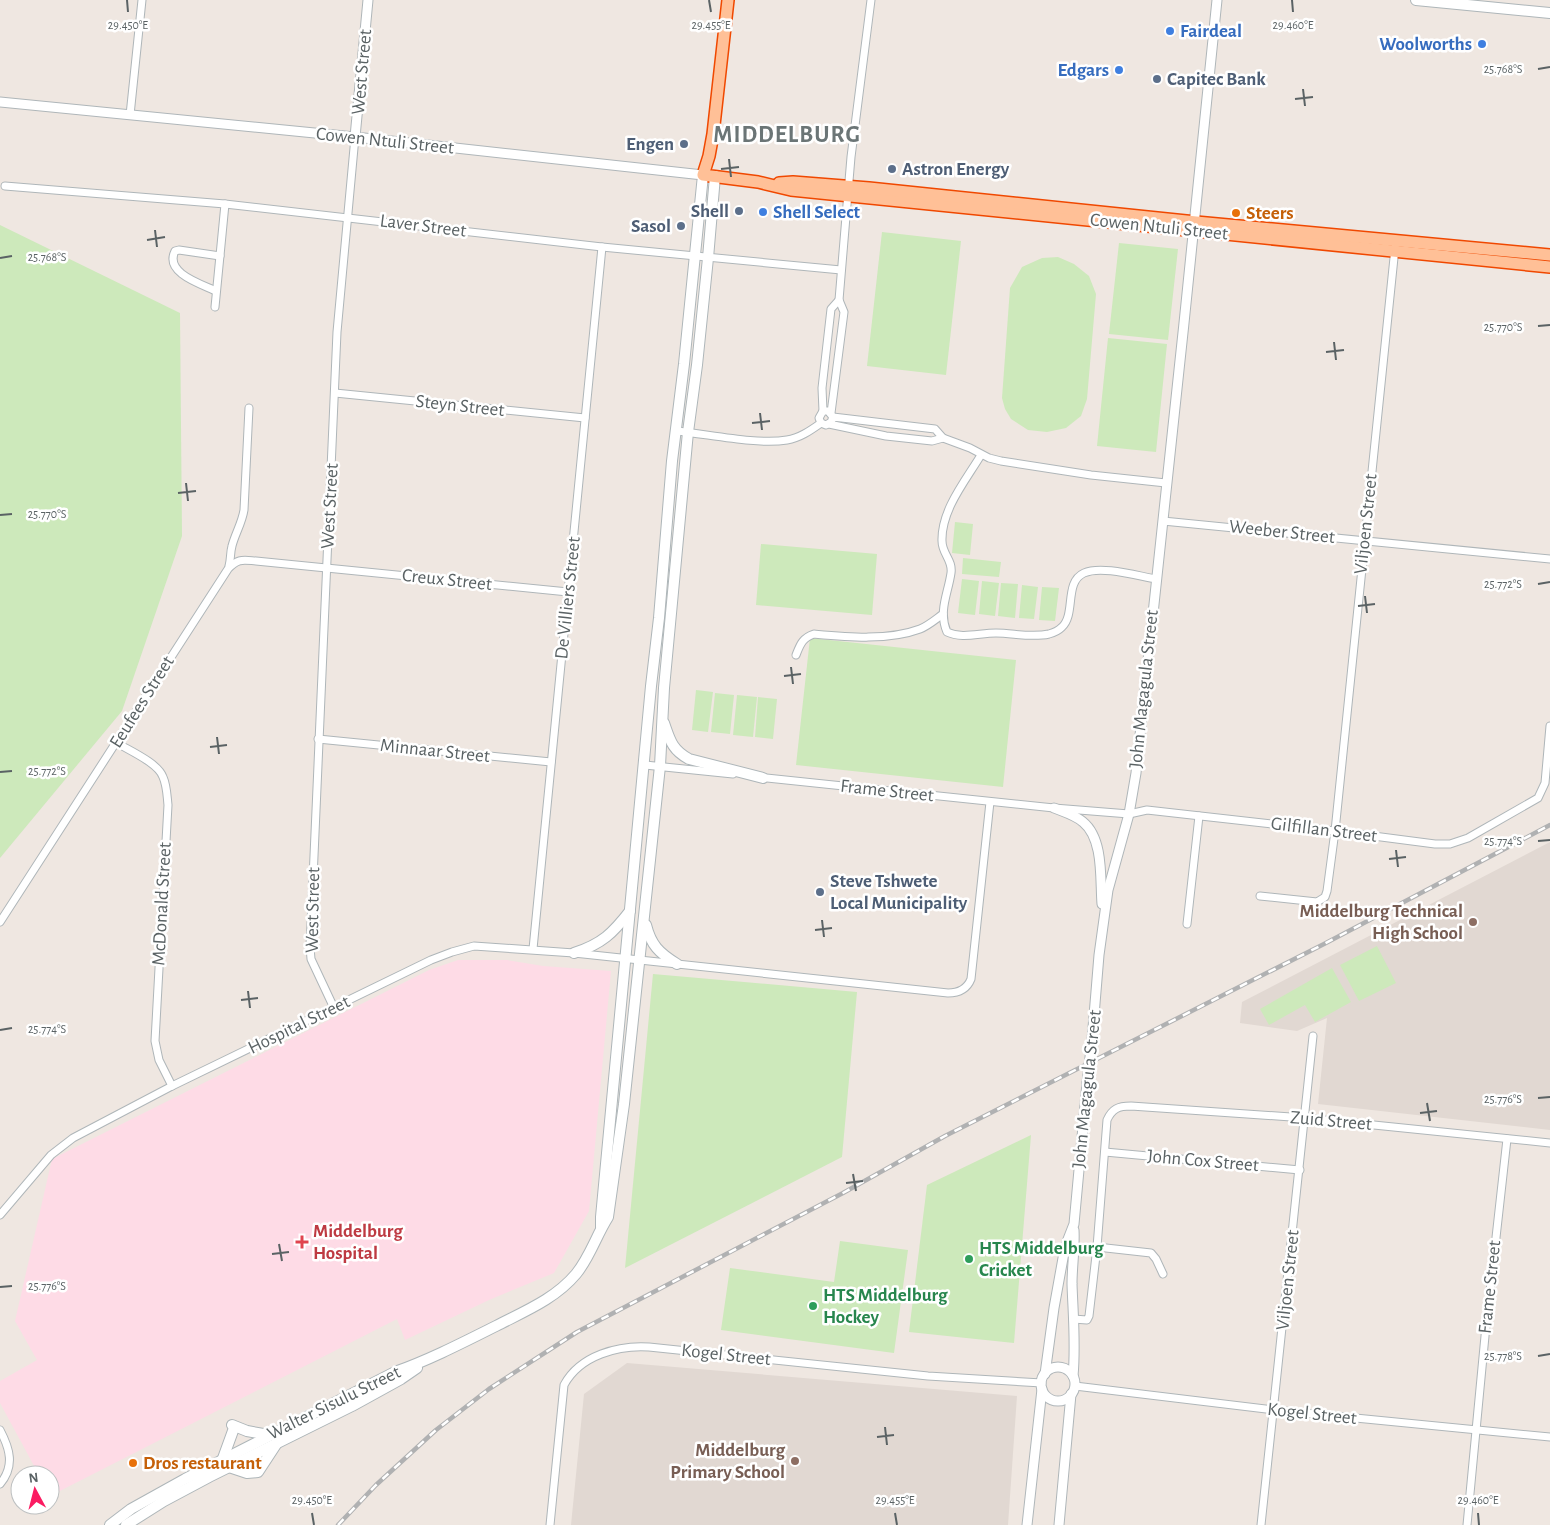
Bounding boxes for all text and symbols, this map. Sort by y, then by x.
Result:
text: 29.450°E [108,19,148,31]
text: 29.455°E [692,19,731,31]
text: 29.460°E [1273,19,1314,31]
place label: Fairdeal [1180,22,1242,41]
marker: Fairdeal [1164,25,1176,37]
street label: West Street [349,28,375,116]
place label: Woolworths [1379,35,1472,54]
marker: Woolworths [1476,38,1488,50]
place label: Edgars [1057,61,1109,80]
text: 25.768°S [1484,63,1523,75]
marker: Edgars [1113,64,1125,76]
place label: Capitec Bank [1167,70,1266,89]
marker: Capitec Bank [1151,73,1163,85]
district label: MIDDELBURG [713,123,861,147]
street label: Cowen Ntuli Street [315,124,455,158]
place label: Engen [626,135,674,154]
marker: Engen [678,138,690,150]
place label: Astron Energy [902,160,1010,179]
marker: Astron Energy [886,163,898,175]
place label: Shell [691,202,729,221]
place label: Shell Select [773,203,861,222]
place label: Steers [1246,204,1294,223]
marker: Shell [733,205,745,217]
marker: Shell Select [757,206,769,218]
marker: Steers [1230,207,1242,219]
street label: Cowen Ntuli Street [1089,210,1229,244]
street label: Laver Street [379,211,467,241]
place label: Sasol [631,217,671,236]
marker: Sasol [675,220,687,232]
text: 25.768°S [28,251,67,263]
text: 25.770°S [1484,321,1523,333]
street label: Steyn Street [415,392,505,420]
street label: West Street [318,463,342,549]
street label: Viljoen Street [1351,473,1381,575]
text: 25.770°S [28,508,67,520]
street label: Weeber Street [1228,517,1336,547]
street label: De Villiers Street [552,536,584,660]
street label: Creux Street [401,566,493,594]
text: 25.772°S [1484,578,1522,590]
street label: John Magagula Street [1126,609,1162,769]
street label: Eeufees Street [106,653,178,751]
street label: Minnaar Street [379,736,491,766]
text: 25.772°S [28,765,66,777]
street label: Frame Street [839,777,935,805]
street label: Gilfillan Street [1270,814,1378,846]
text: 25.774°S [1484,835,1522,847]
street label: McDonald Street [149,842,175,966]
street label: West Street [303,867,323,953]
place label: Steve Tshwete Local Municipality [830,872,968,913]
marker: Steve Tshwete Local Municipality [814,886,826,898]
place label: Middelburg Technical High School [1300,902,1463,943]
marker: Middelburg Technical High School [1467,916,1479,928]
street label: Hospital Street [245,992,353,1058]
street label: John Magagula Street [1069,1009,1105,1169]
text: 25.774°S [28,1023,66,1035]
text: 25.776°S [1484,1093,1522,1105]
street label: Zuid Street [1289,1108,1373,1134]
street label: John Cox Street [1146,1147,1260,1175]
place label: Middelburg Hospital [313,1222,403,1263]
street label: Viljoen Street [1273,1229,1303,1331]
marker: Middelburg Hospital [295,1235,309,1249]
place label: HTS Middelburg Cricket [979,1239,1104,1280]
street label: Frame Street [1476,1239,1504,1335]
marker: HTS Middelburg Cricket [963,1253,975,1265]
text: 25.776°S [28,1280,66,1292]
place label: HTS Middelburg Hockey [823,1286,948,1327]
marker: HTS Middelburg Hockey [807,1300,819,1312]
street label: Kogel Street [680,1341,772,1369]
text: 25.778°S [1484,1350,1522,1362]
street label: Walter Sisulu Street [264,1363,404,1443]
street label: Kogel Street [1266,1400,1358,1428]
place label: Middelburg Primary School [670,1441,785,1482]
place label: Dros restaurant [143,1454,262,1473]
marker: Middelburg Primary School [789,1455,801,1467]
marker: Dros restaurant [127,1457,139,1469]
north arrow [10,1465,60,1515]
text: N [28,1471,39,1486]
text: 29.450°E [292,1494,332,1506]
text: 29.455°E [876,1494,915,1506]
text: 29.460°E [1458,1494,1499,1506]

